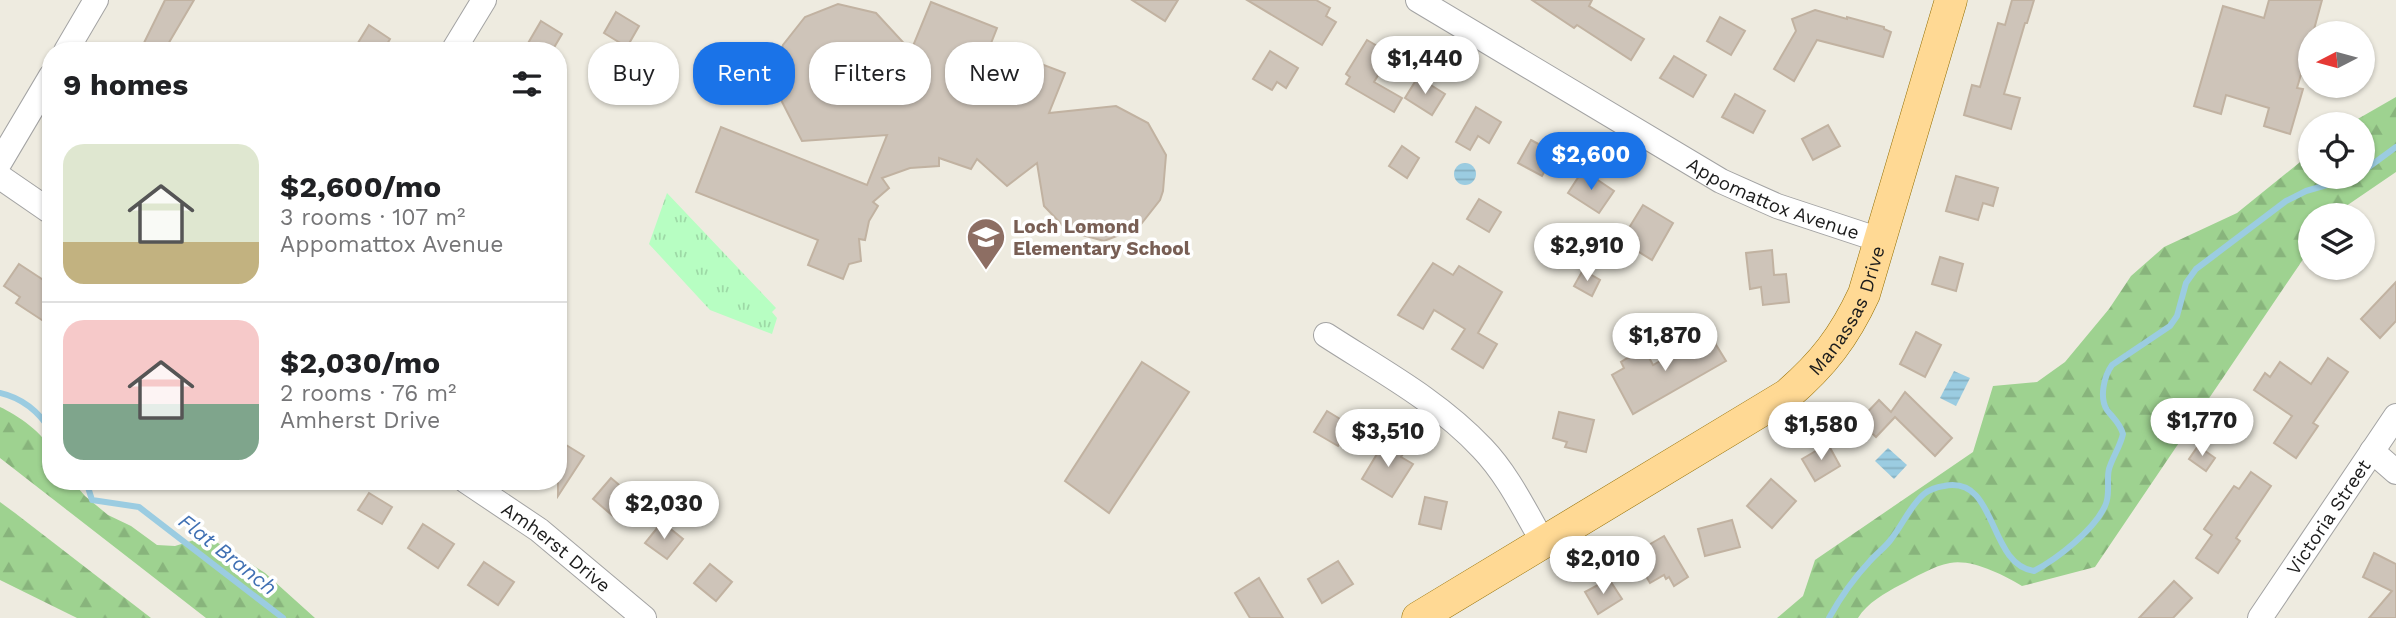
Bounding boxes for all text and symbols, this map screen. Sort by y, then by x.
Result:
north arrow [2298,21,2375,98]
map controls [2298,21,2375,280]
pin: $1,440 [1368,36,1482,96]
chip: Buy [588,42,679,105]
chip: Rent [693,42,795,105]
chip: Filters [809,42,931,105]
chip: New [945,42,1044,105]
text: $1,440 [1387,45,1463,72]
icon: filters [508,65,546,103]
text: 9 homes [63,67,188,102]
button: locate [2298,112,2375,189]
pin: $2,600 [1534,132,1648,192]
text: $2,600 [1552,141,1630,168]
street label: Appomattox Avenue [1683,152,1862,244]
text: $2,600/mo [280,169,441,204]
icon: home [119,172,203,256]
button: layers [2298,203,2375,280]
text: 3 rooms · 107 m² [280,204,466,231]
place label: Loch Lomond Elementary School [1013,215,1191,260]
school or university icon: Loch Lomond Elementary School [965,216,1007,271]
pin: $2,910 [1530,224,1644,283]
text: Appomattox Avenue [280,231,504,258]
text: $2,910 [1550,232,1624,259]
street label: Manassas Drive [1803,243,1889,380]
pin: $1,870 [1608,314,1722,373]
text: $1,870 [1628,322,1702,349]
text: $2,030/mo [280,345,440,380]
icon: home [119,348,203,432]
text: 2 rooms · 76 m² [280,380,456,407]
pin: $1,770 [2145,398,2259,458]
pin: $1,580 [1764,402,1878,462]
text: Amherst Drive [280,407,440,434]
text: $1,770 [2167,407,2237,434]
pin: $3,510 [1331,410,1445,469]
text: $1,580 [1784,411,1858,438]
text: $3,510 [1351,418,1425,445]
street label: Victoria Street [2281,455,2375,579]
pin: $2,030 [607,482,721,541]
text: $2,030 [625,490,703,517]
street label: Amherst Drive [498,497,616,597]
water label: Flat Branch [174,508,282,600]
pin: $2,010 [1546,536,1660,596]
text: $2,010 [1566,545,1640,572]

